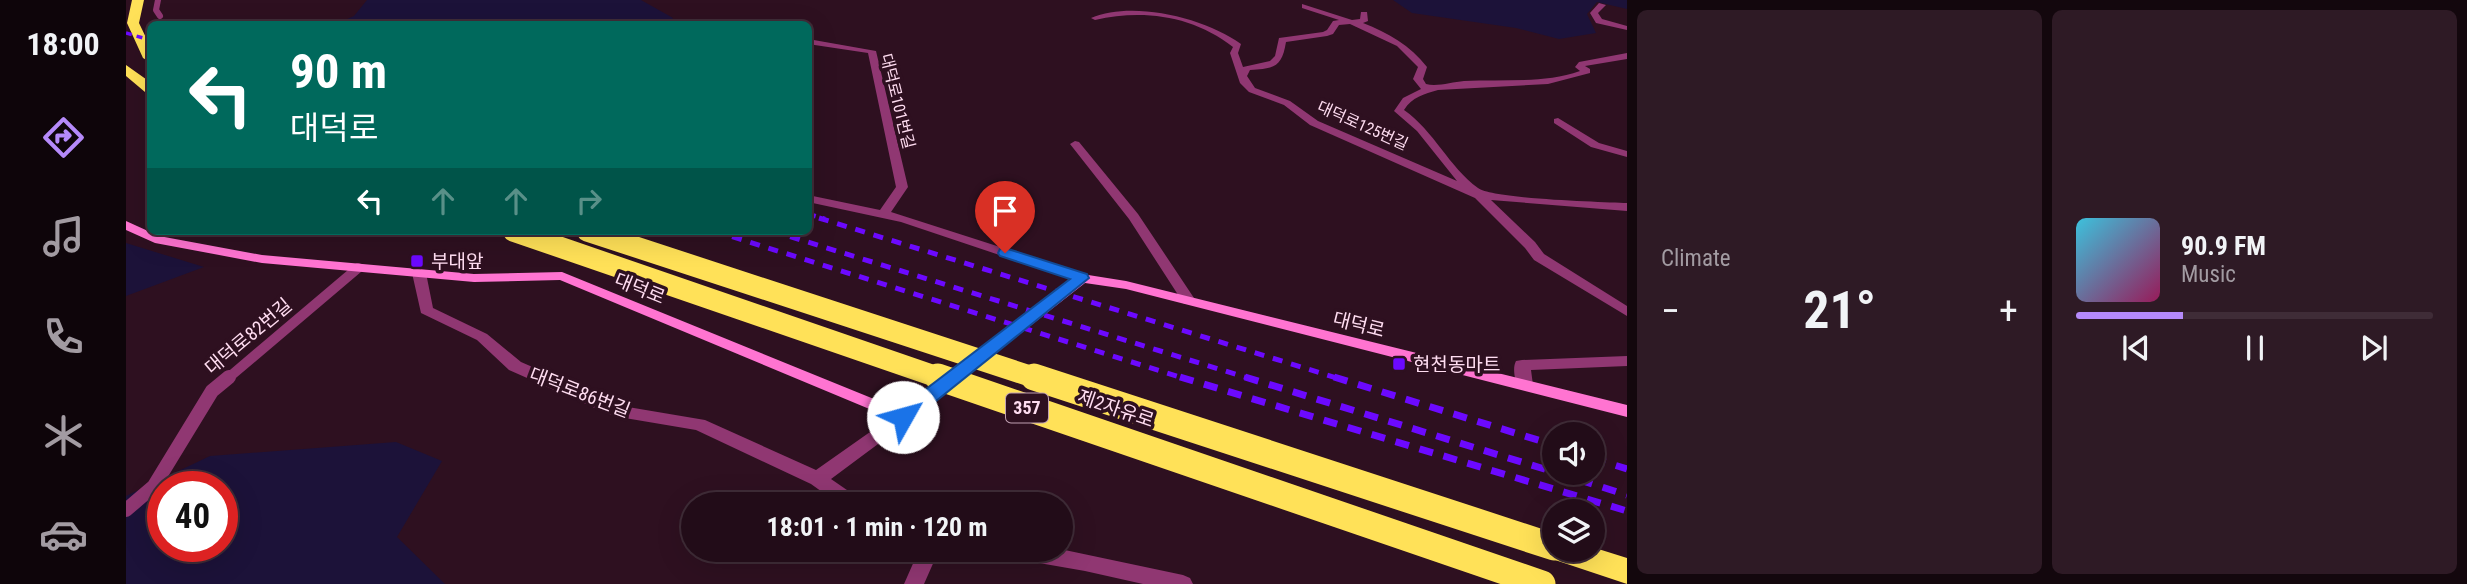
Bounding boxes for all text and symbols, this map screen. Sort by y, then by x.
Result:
text: 18:00 [26,25,100,63]
text: 90 m [290,43,387,100]
icon: left [175,49,266,140]
street label: 대덕로101번길 [877,52,919,151]
street label: 대덕로125번길 [1314,97,1411,154]
text: 대덕로 [290,109,378,147]
icon: directions [39,113,88,162]
pin [975,181,1035,253]
icon: left [351,182,389,220]
icon: ahead [424,182,462,220]
icon: ahead [497,182,535,220]
icon: right [570,182,608,220]
icon: arrive [986,192,1024,230]
icon: music [39,212,88,261]
text: 90.9 FM [2181,231,2266,261]
text: Climate [1661,245,1731,272]
place label: 부대앞 [431,250,484,273]
marker: 부대앞 [409,253,425,269]
text: Music [2181,261,2236,288]
street label: 대덕로 [611,268,668,309]
text: 21° [1803,280,1876,341]
text: − [1661,289,1680,333]
text: + [1999,289,2018,333]
street label: 대덕로82번길 [200,293,296,379]
street label: 대덕로 [1331,307,1387,342]
icon: phone [39,312,88,361]
icon: previous [2117,329,2155,367]
icon: pause [2236,329,2274,367]
icon: next [2355,329,2393,367]
place label: 현천동마트 [1413,353,1500,376]
marker: 현천동마트 [1391,356,1407,372]
street label: 대덕로86번길 [526,363,634,422]
position arrow [866,380,940,454]
street label: 제2자유로 [1075,385,1157,432]
road number: 357 [1006,394,1048,422]
icon: climate [39,411,88,460]
map controls [1542,422,1605,562]
button: sound [1542,422,1605,485]
speed limit sign: 40 [147,471,238,562]
button: layers [1542,499,1605,562]
icon: car [39,510,88,559]
text: 18:01 · 1 min · 120 m [767,512,987,542]

